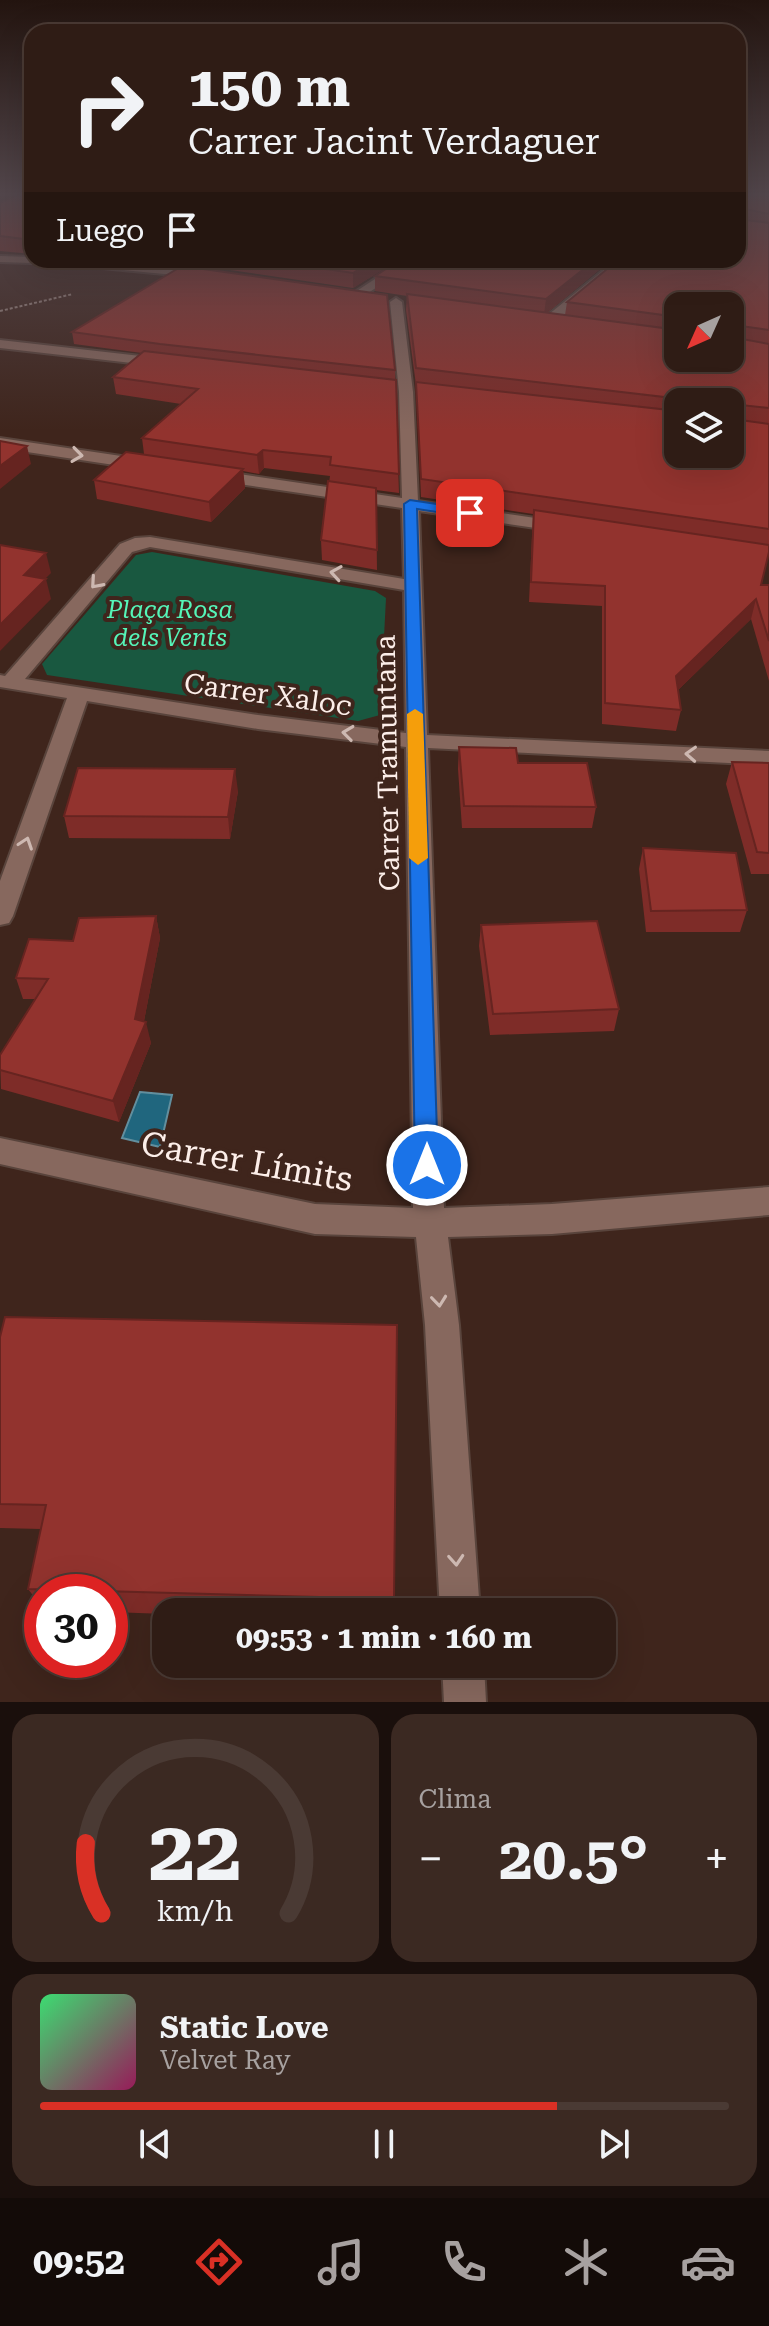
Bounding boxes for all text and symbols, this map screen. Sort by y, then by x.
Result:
text: 150 m [188,54,350,120]
icon: right [56,56,160,160]
text: Carrer Jacint Verdaguer [188,121,600,163]
icon: arrive [160,208,204,252]
text: Luego [56,213,144,248]
north arrow [664,292,744,372]
map controls [664,292,744,468]
button: layers [664,388,744,468]
one-way arrow [70,446,84,463]
pin [436,479,504,547]
icon: arrive [448,491,492,535]
one-way arrow [329,565,343,582]
one-way arrow [91,573,106,588]
park label: Plaça Rosa dels Vents [106,596,233,652]
street label: Carrer Tramuntana [369,635,406,891]
street label: Carrer Xaloc [182,666,354,723]
one-way arrow [341,725,355,742]
one-way arrow [684,746,697,763]
one-way arrow [16,836,33,850]
street label: Carrer Límits [138,1123,356,1199]
position arrow [385,1123,469,1207]
one-way arrow [430,1294,447,1307]
one-way arrow [447,1554,464,1567]
speed limit sign: 30 [24,1574,128,1678]
text: 09:53 · 1 min · 160 m [236,1620,532,1655]
text: Clima [419,1784,491,1814]
text: 22 [149,1803,242,1900]
text: 20.5° [499,1823,649,1894]
text: − [419,1833,443,1885]
text: + [704,1833,729,1885]
text: km/h [157,1894,234,1928]
text: Static Love [160,2010,329,2045]
text: Velvet Ray [160,2045,291,2075]
icon: previous [133,2122,177,2166]
icon: pause [362,2122,406,2166]
icon: next [592,2122,636,2166]
icon: directions [191,2234,247,2290]
icon: music [313,2234,369,2290]
icon: phone [436,2234,492,2290]
icon: climate [558,2234,614,2290]
icon: car [680,2234,736,2290]
text: 09:52 [33,2241,125,2283]

